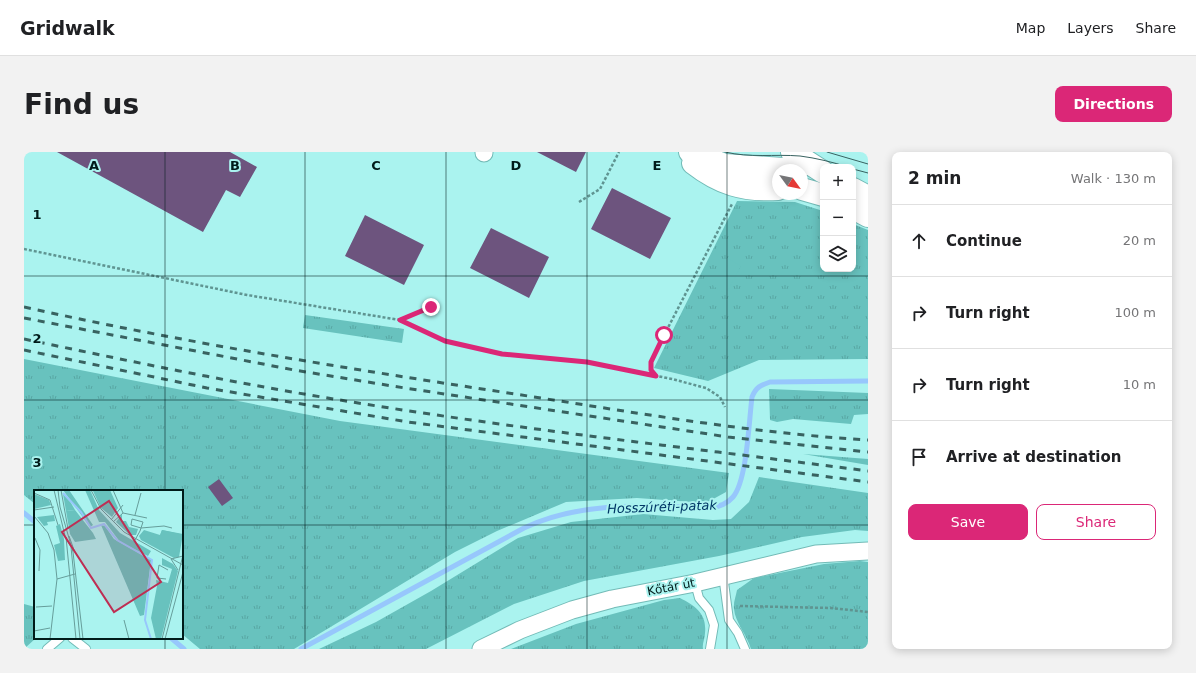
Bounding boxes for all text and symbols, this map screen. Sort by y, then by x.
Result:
text: Gridwalk [20,17,115,39]
text: Map [1016,20,1045,36]
text: Layers [1067,20,1114,36]
text: Share [1136,20,1176,36]
button: Directions [1055,86,1172,122]
text: Find us [24,88,139,121]
text: A [89,158,99,173]
text: B [230,158,240,173]
text: C [371,158,381,173]
text: D [511,158,522,173]
text: E [653,158,661,173]
north arrow [772,164,808,200]
map controls [820,164,856,272]
button: + [820,164,856,200]
text: 2 min [908,168,961,188]
text: Walk · 130 m [1071,171,1156,186]
button: − [820,200,856,236]
text: 1 [32,207,42,222]
icon: ahead [908,230,930,252]
text: Continue [946,232,1022,250]
text: 20 m [1123,233,1156,248]
button: layers [820,236,856,272]
route end [422,298,440,316]
icon: right [908,302,930,324]
text: Turn right [946,304,1030,322]
text: 100 m [1114,305,1156,320]
route start [655,326,673,344]
text: 2 [32,331,42,346]
icon: right [908,374,930,396]
text: Turn right [946,376,1030,394]
text: 10 m [1123,377,1156,392]
icon: arrive [908,446,930,468]
text: Arrive at destination [946,448,1121,466]
text: 3 [32,455,42,470]
inset map [34,490,183,639]
water label: Hosszúréti-patak [607,498,718,516]
button: Save [908,504,1028,540]
button: Share [1036,504,1156,540]
street label: Kőtár út [646,575,696,598]

